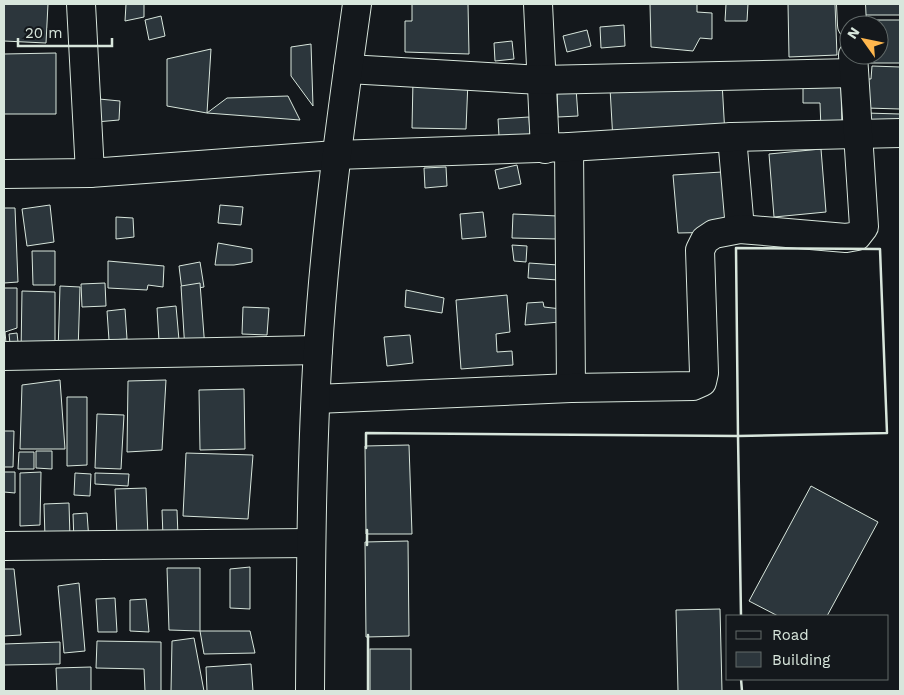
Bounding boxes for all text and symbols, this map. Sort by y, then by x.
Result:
scale bar [18,15,111,47]
north arrow [839,15,889,65]
text: 20 m [25,24,63,42]
text: N [844,24,863,42]
legend [726,615,889,680]
text: Road [772,626,809,644]
text: Building [772,651,830,669]

